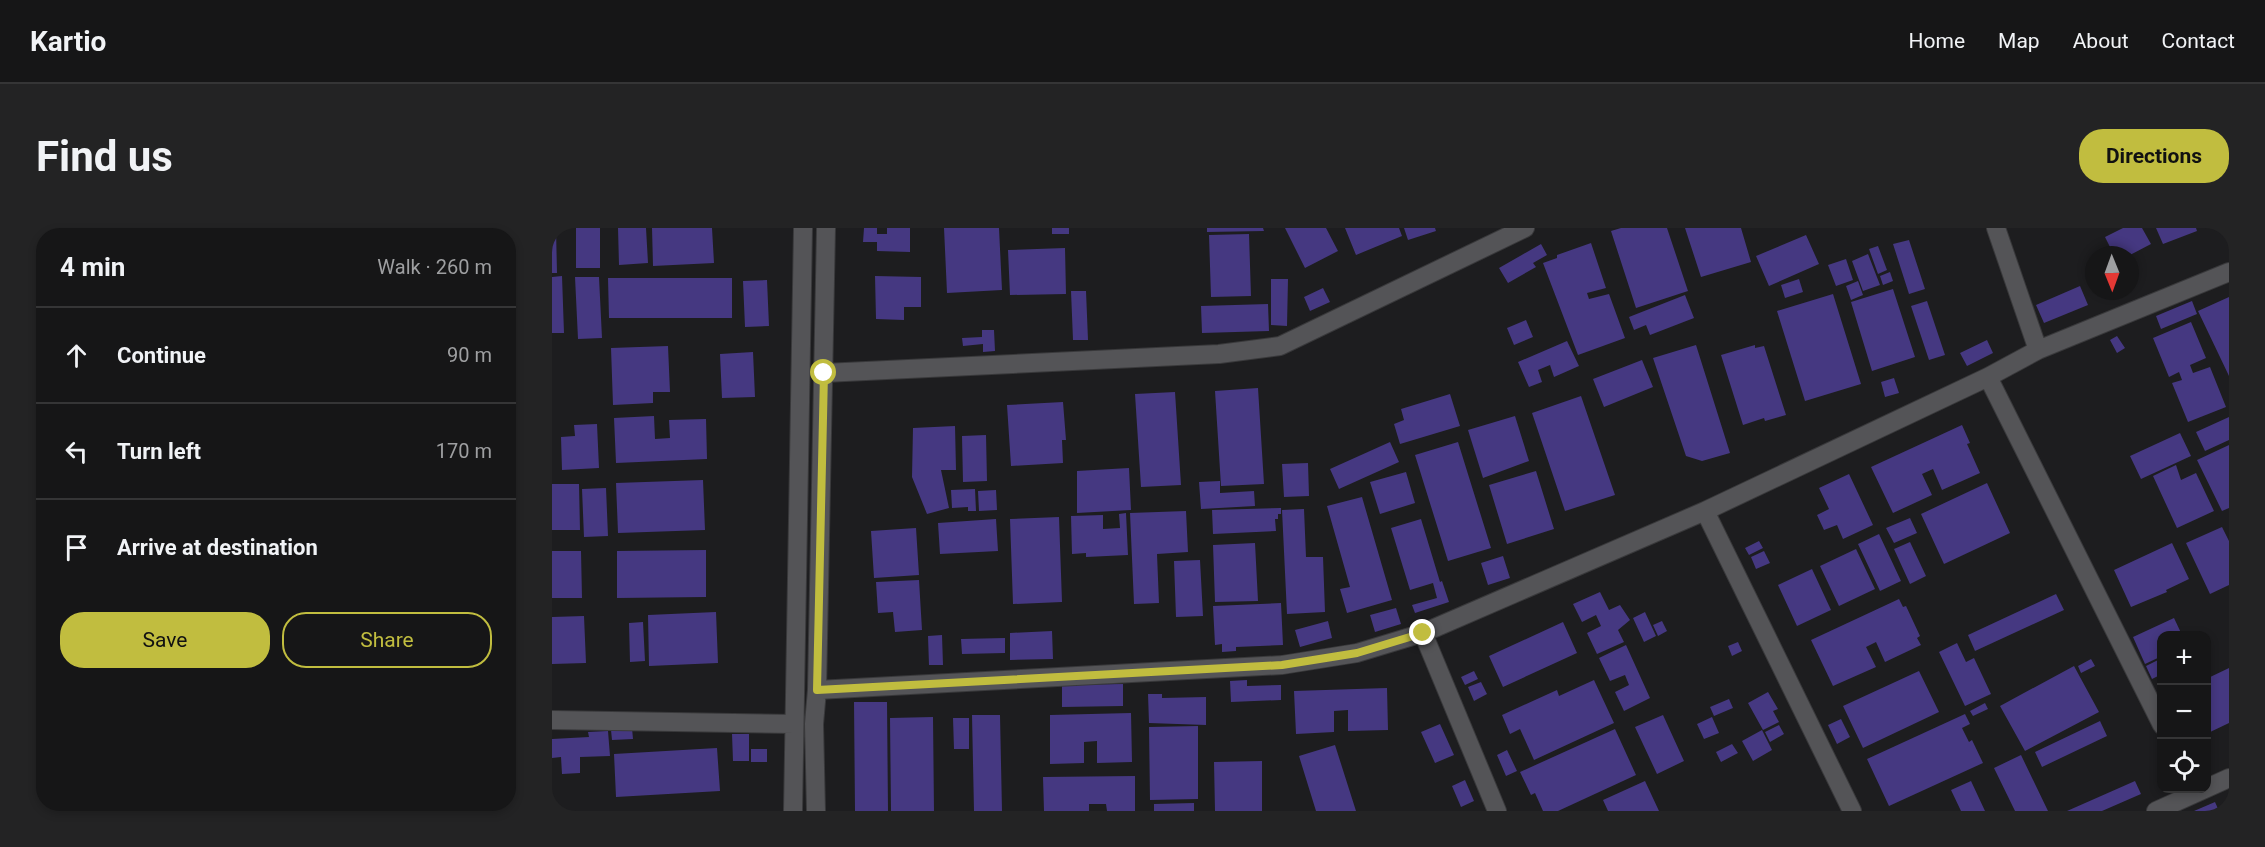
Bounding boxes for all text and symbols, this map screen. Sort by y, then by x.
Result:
text: Kartio [30,25,106,58]
text: Home [1909,29,1965,53]
text: Map [1998,29,2040,53]
text: About [2073,29,2129,53]
text: Contact [2162,29,2235,53]
button: Directions [2079,129,2229,183]
text: Find us [36,132,173,181]
north arrow [2085,246,2139,300]
text: 4 min [60,252,125,282]
text: Walk · 260 m [377,255,492,279]
icon: ahead [60,339,93,372]
text: Continue [117,343,206,368]
text: 90 m [447,343,492,367]
route start [810,359,836,385]
icon: left [60,435,93,468]
text: Turn left [117,439,201,464]
text: 170 m [436,439,492,463]
icon: arrive [60,531,93,564]
text: Arrive at destination [117,535,318,560]
button: Save [60,612,270,668]
button: Share [282,612,492,668]
route end [1409,619,1435,645]
map controls [2157,631,2211,793]
button: + [2157,631,2211,685]
button: − [2157,685,2211,739]
button: locate [2157,739,2211,793]

